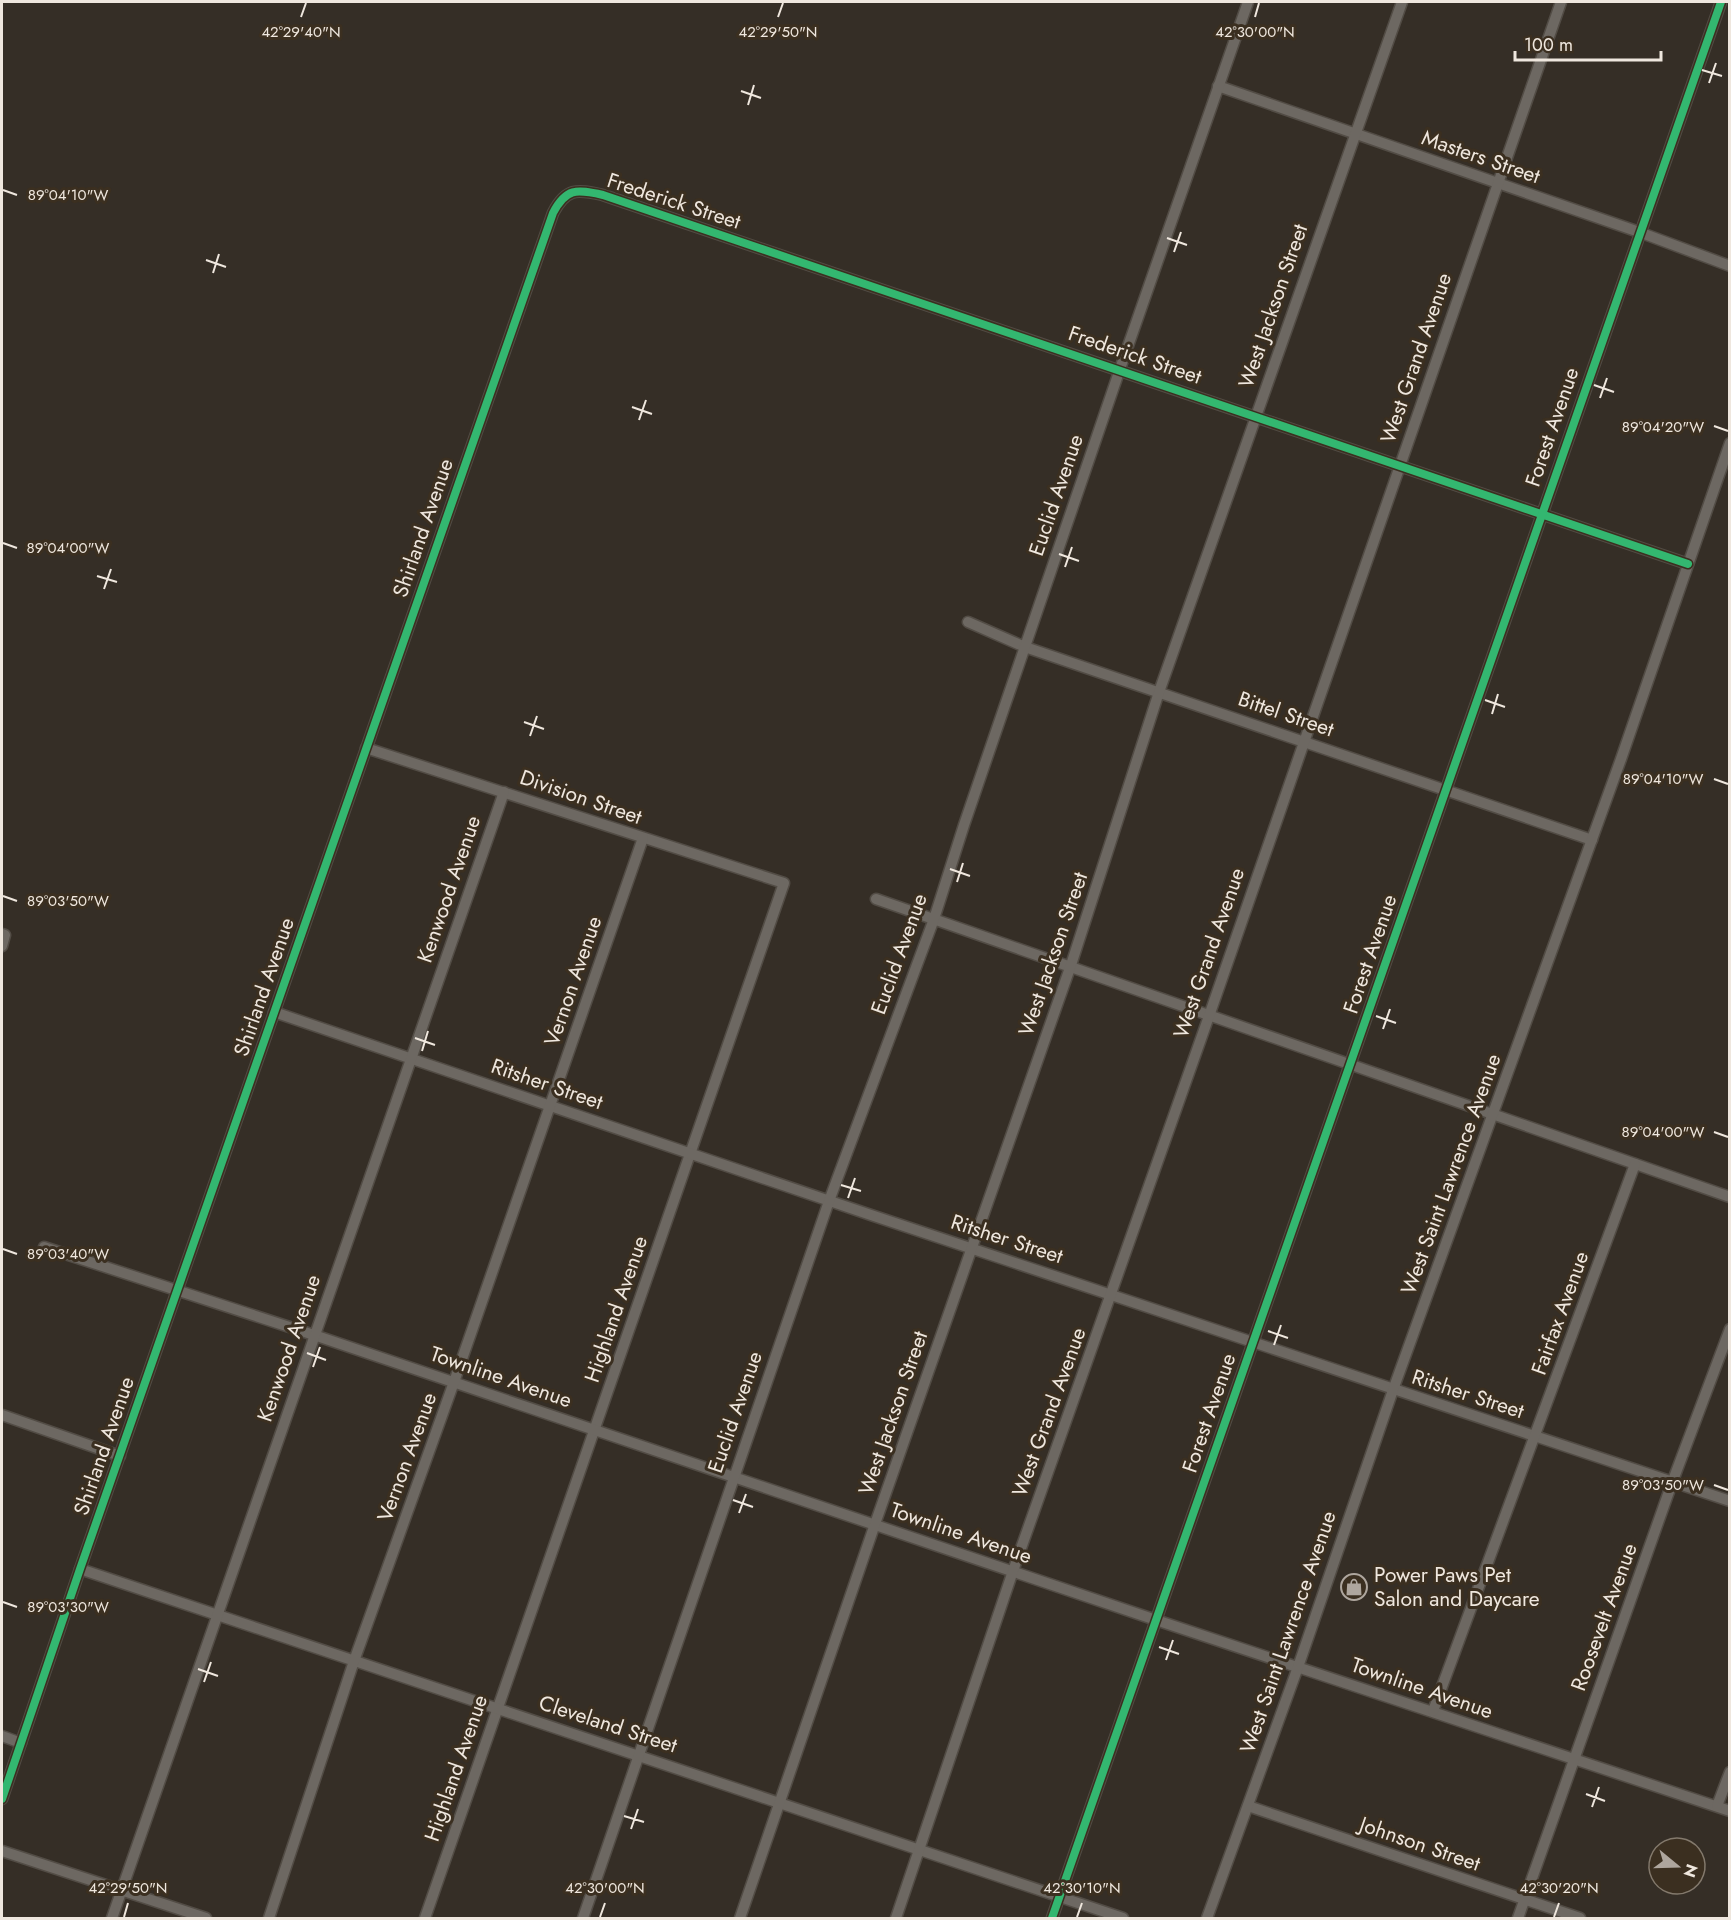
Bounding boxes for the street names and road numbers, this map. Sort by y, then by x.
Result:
street label: Masters Street [1418,123,1544,191]
street label: Frederick Street [603,165,745,237]
street label: West Jackson Street [1231,220,1315,392]
street label: West Grand Avenue [1373,269,1459,447]
street label: Frederick Street [1064,318,1206,392]
street label: Forest Avenue [1518,363,1586,491]
street label: Euclid Avenue [1021,430,1091,560]
street label: Shirland Avenue [385,454,461,601]
street label: Bittel Street [1234,684,1338,744]
street label: Division Street [516,762,646,832]
street label: Kenwood Avenue [410,811,488,966]
street label: West Grand Avenue [1166,864,1252,1042]
street label: West Jackson Street [1011,868,1095,1040]
street label: Euclid Avenue [863,889,935,1019]
street label: Forest Avenue [1336,890,1404,1018]
street label: Vernon Avenue [537,912,609,1050]
street label: Shirland Avenue [226,913,302,1060]
street label: West Saint Lawrence Avenue [1393,1049,1509,1299]
street label: Ritsher Street [487,1051,607,1117]
street label: Ritsher Street [947,1207,1067,1271]
street label: Highland Avenue [577,1232,655,1386]
street label: Fairfax Avenue [1524,1247,1596,1379]
street label: Kenwood Avenue [250,1270,328,1425]
street label: West Grand Avenue [1004,1323,1094,1501]
street label: West Jackson Street [851,1327,935,1499]
street label: Townline Avenue [426,1339,576,1415]
street label: Euclid Avenue [700,1347,770,1477]
street label: Forest Avenue [1175,1349,1243,1477]
street label: Ritsher Street [1408,1362,1528,1426]
street label: Shirland Avenue [66,1372,142,1519]
street label: Vernon Avenue [370,1388,444,1526]
street label: Townline Avenue [886,1495,1036,1571]
street label: West Saint Lawrence Avenue [1232,1507,1344,1757]
street label: Roosevelt Avenue [1563,1539,1645,1695]
street label: Townline Avenue [1347,1650,1497,1726]
street label: Cleveland Street [535,1688,681,1760]
street label: Highland Avenue [417,1691,495,1845]
street label: Johnson Street [1353,1808,1484,1879]

